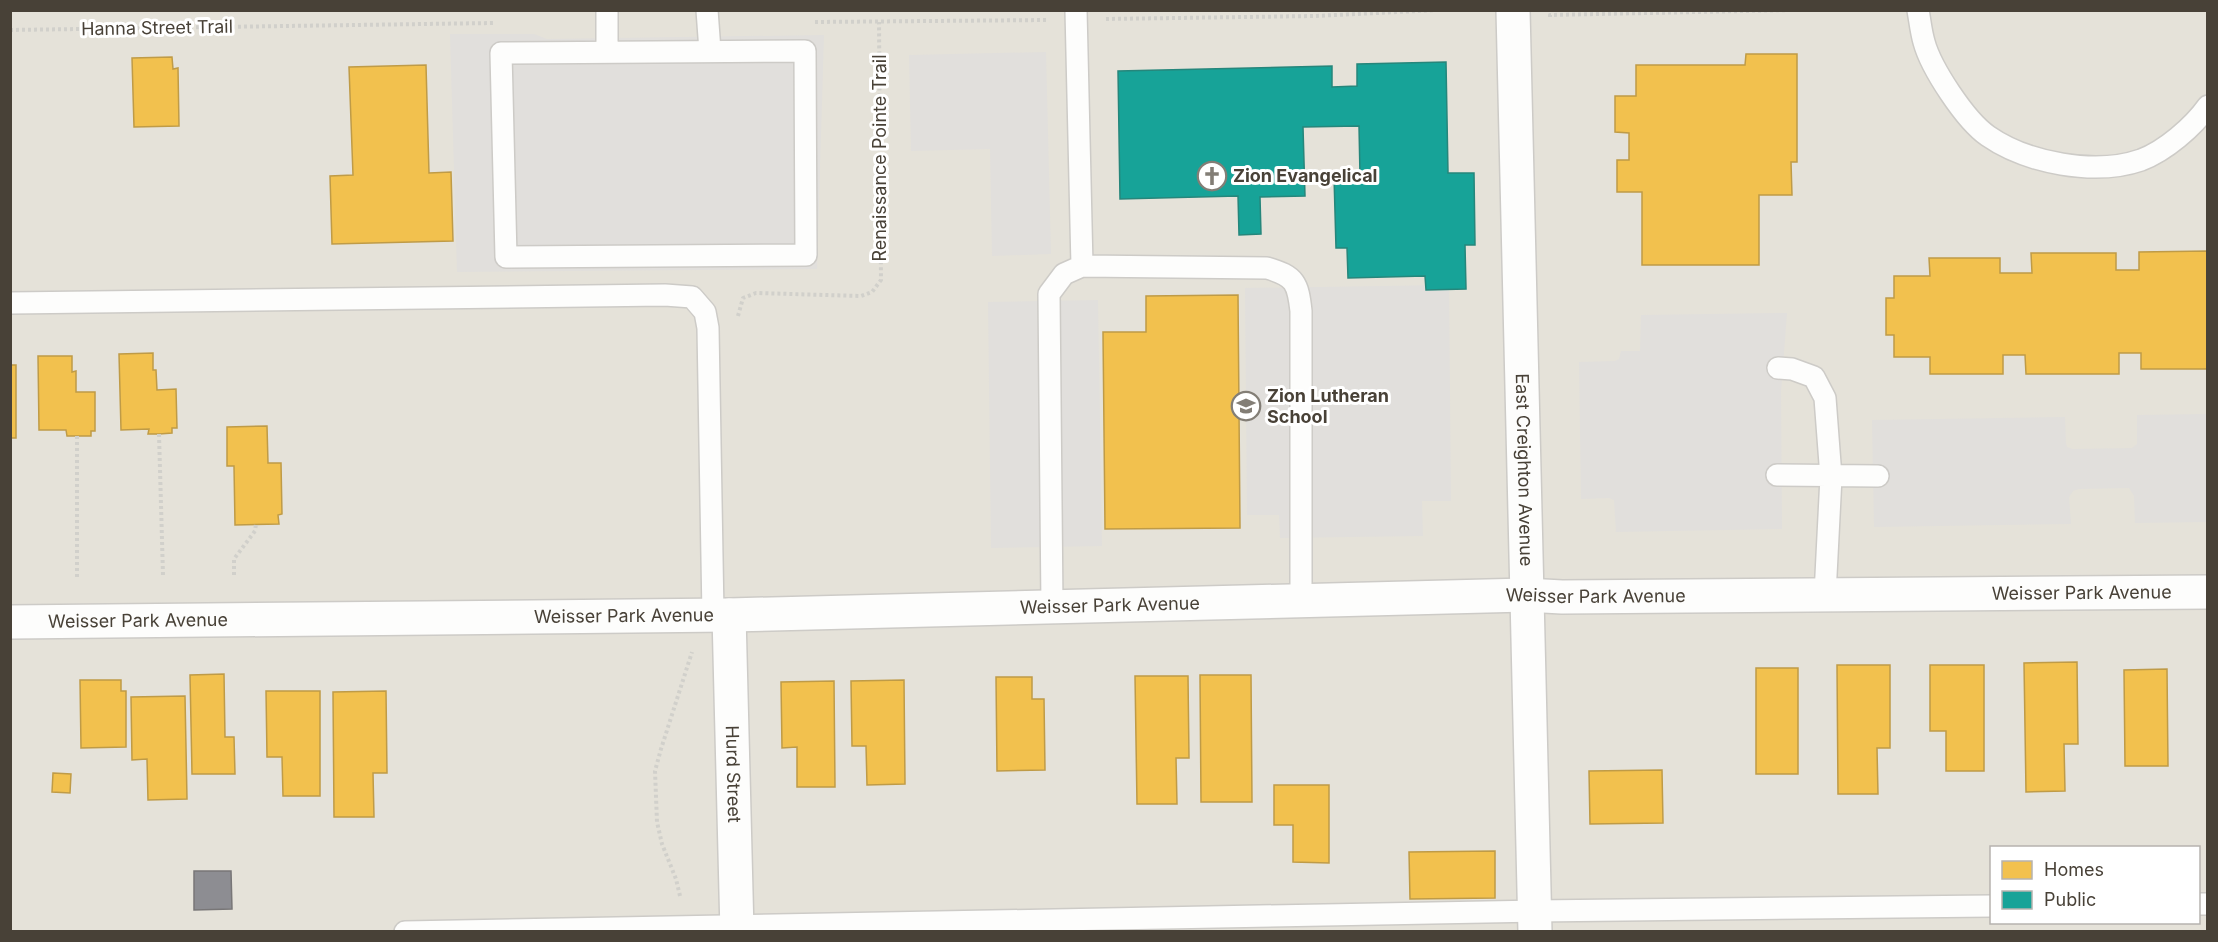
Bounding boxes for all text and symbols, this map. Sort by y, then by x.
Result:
street label: Hanna Street Trail [81,16,233,39]
street label: Renaissance Pointe Trail [869,54,890,262]
church icon: Zion Evangelical [1196,160,1228,192]
place label: Zion Evangelical [1233,165,1378,186]
street label: East Creighton Avenue [1512,373,1537,567]
place label: Zion Lutheran School [1267,385,1389,427]
school or university icon: Zion Lutheran School [1230,390,1262,422]
street label: Weisser Park Avenue [1992,581,2172,604]
street label: Weisser Park Avenue [1505,584,1686,607]
street label: Weisser Park Avenue [1020,592,1200,618]
street label: Weisser Park Avenue [534,604,714,627]
street label: Weisser Park Avenue [48,609,228,632]
street label: Hurd Street [722,725,745,823]
legend [1990,846,2200,924]
text: Homes [2044,859,2104,880]
text: Public [2044,889,2096,910]

